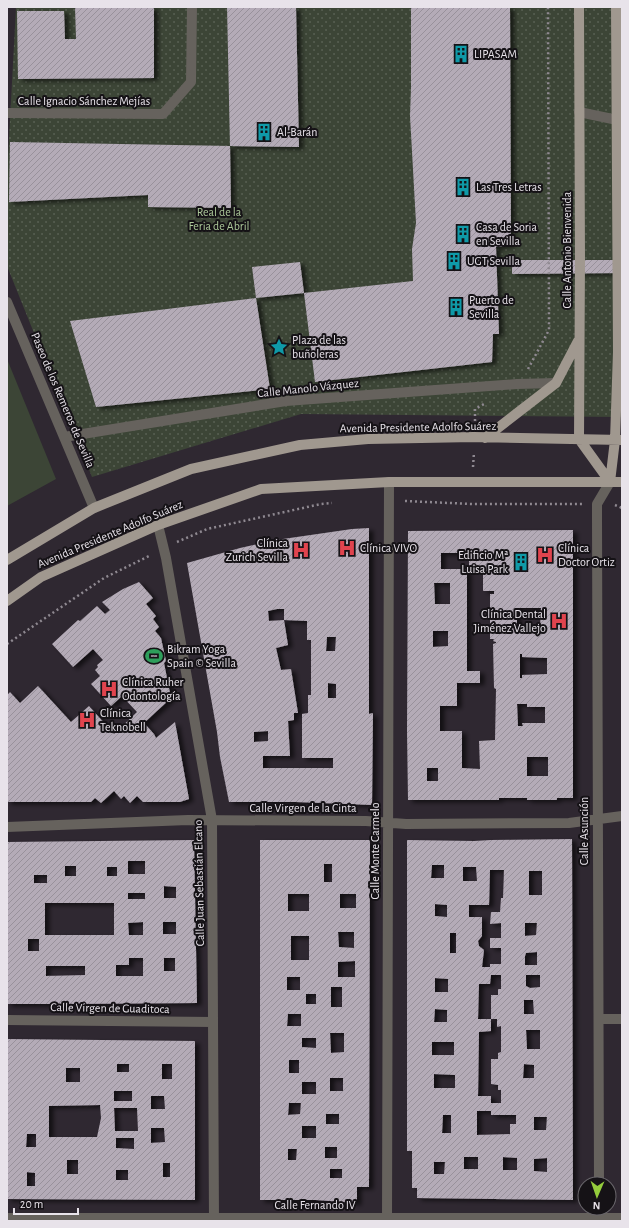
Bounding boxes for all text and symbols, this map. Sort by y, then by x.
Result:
building icon: LIPASAM [451,44,471,64]
place label: LIPASAM [474,48,517,60]
street label: Calle Ignacio Sánchez Mejías [18,95,150,108]
building icon: Al-Barán [254,122,274,142]
place label: Al-Barán [277,126,317,138]
building icon: Las Tres Letras [453,177,473,197]
place label: Las Tres Letras [476,181,542,193]
street label: Calle Antonio Bienvenida [561,191,573,308]
park label: Real de la Feria de Abril [188,206,250,232]
place label: Casa de Soria en Sevilla [476,221,537,247]
building icon: Casa de Soria en Sevilla [453,224,473,244]
building icon: UGT Sevilla [444,251,464,271]
place label: UGT Sevilla [467,255,520,267]
place label: Puerto de Sevilla [469,294,514,320]
building icon: Puerto de Sevilla [446,297,466,317]
street label: Paseo de los Remeros de Sevilla [29,331,97,470]
place label: Plaza de las buñoleras [292,334,346,360]
place icon: Plaza de las buñoleras [269,337,289,357]
street label: Calle Manolo Vázquez [257,377,359,399]
street label: Avenida Presidente Adolfo Suárez [340,420,496,434]
street label: Avenida Presidente Adolfo Suárez [36,498,184,570]
place label: Clínica Zurich Sevilla [226,537,288,563]
hospital icon: Clínica VIVO [337,538,357,558]
hospital icon: Clínica Zurich Sevilla [291,540,311,560]
place label: Clínica VIVO [360,542,418,554]
place label: Clínica Doctor Ortiz [558,542,615,568]
hospital icon: Clínica Doctor Ortiz [535,545,555,565]
place label: Edificio Mª Luisa Park [458,549,509,575]
building icon: Edificio Mª Luisa Park [511,552,531,572]
place label: Clínica Dental Jiménez Vallejo [473,608,546,635]
hospital icon: Clínica Dental Jiménez Vallejo [549,611,569,631]
place label: Bikram Yoga Spain © Sevilla [167,643,236,669]
sports icon: Bikram Yoga Spain © Sevilla [144,646,164,666]
place label: Clínica Ruher Odontología [122,676,184,702]
hospital icon: Clínica Ruher Odontología [99,679,119,699]
place label: Clínica Teknobell [100,707,146,733]
hospital icon: Clínica Teknobell [77,710,97,730]
street label: Calle Asunción [578,797,590,865]
street label: Calle Virgen de la Cinta [249,802,357,814]
street label: Calle Monte Carmelo [369,802,381,900]
street label: Calle Juan Sebastián Elcano [192,819,206,946]
street label: Calle Virgen de Guaditoca [50,1001,170,1015]
north arrow [577,1176,617,1216]
scale bar [14,1190,78,1216]
text: 20 m [20,1198,43,1210]
street label: Calle Fernando IV [274,1199,356,1211]
text: N [593,1200,601,1211]

